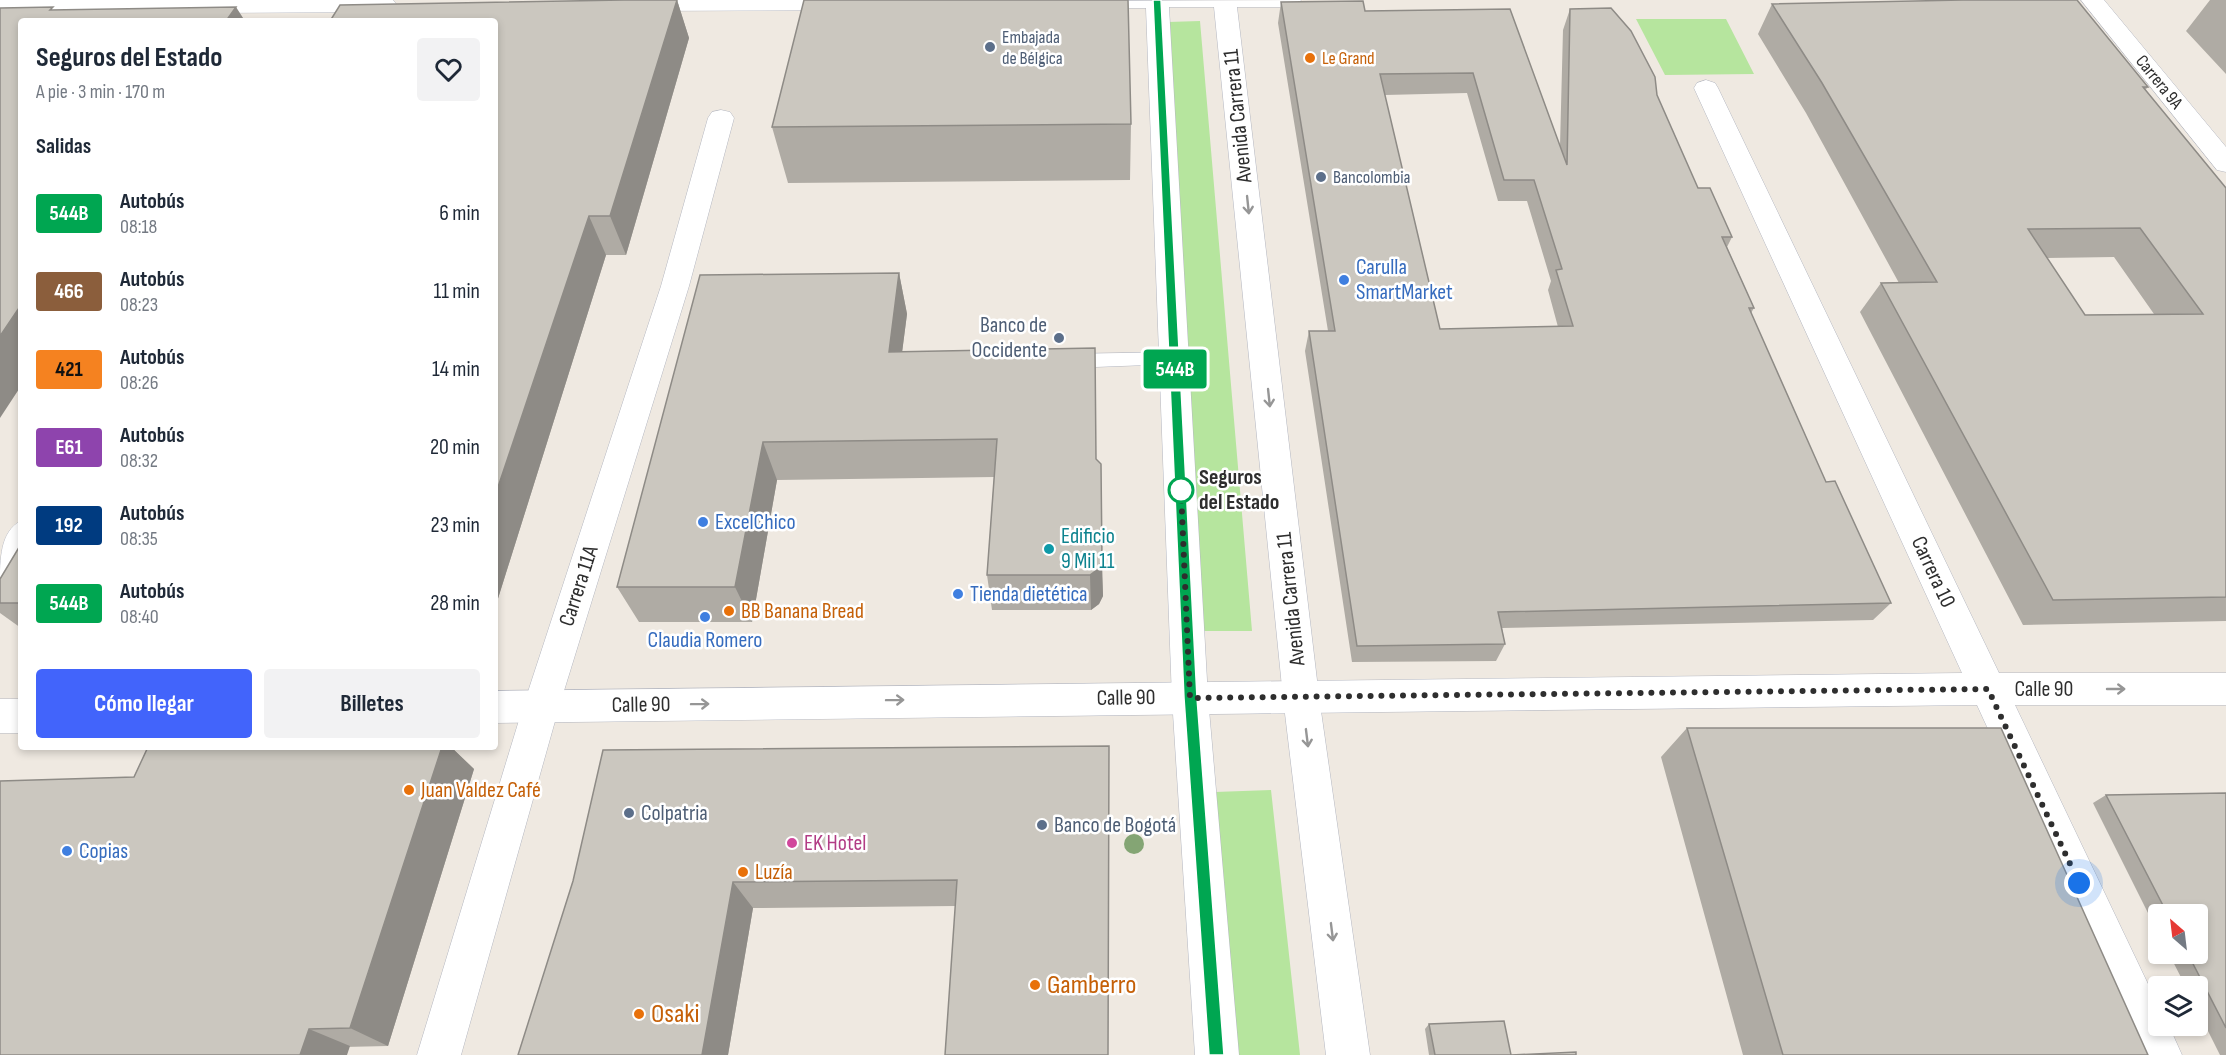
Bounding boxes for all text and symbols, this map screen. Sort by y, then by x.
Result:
place label: Embajada de Bélgica [1002,27,1063,69]
button: heart [417,38,480,101]
marker: Embajada de Bélgica [983,40,997,54]
text: Seguros del Estado [36,41,222,74]
street label: Avenida Carrera 11 [1218,48,1259,185]
place label: Le Grand [1322,48,1375,69]
marker: Le Grand [1303,51,1317,65]
street label: Carrera 9A [2131,51,2187,113]
text: A pie · 3 min · 170 m [36,80,165,104]
text: Salidas [36,133,91,160]
place label: Bancolombia [1333,167,1410,188]
marker: Bancolombia [1314,170,1328,184]
text: Autobús [120,188,184,215]
one-way arrow [1243,194,1254,214]
text: 6 min [439,200,480,227]
text: 544B [50,201,88,226]
text: 08:18 [120,215,157,239]
place label: Carulla SmartMarket [1356,254,1453,306]
text: Autobús [120,266,184,293]
marker: Carulla SmartMarket [1337,273,1351,287]
text: 11 min [433,278,480,305]
text: 466 [54,279,84,304]
text: 08:23 [120,293,158,317]
place label: Banco de Occidente [972,312,1047,364]
marker: Banco de Occidente [1052,331,1066,345]
text: Autobús [120,344,184,371]
line badge: 544B [1133,350,1217,388]
text: 14 min [432,356,480,383]
text: 421 [55,357,83,382]
text: 544B [1156,357,1194,382]
text: 08:26 [120,371,158,395]
one-way arrow [1264,388,1275,408]
text: Autobús [120,422,184,449]
text: 20 min [430,434,480,461]
text: E61 [55,435,83,460]
text: 08:32 [120,449,158,473]
place label: Seguros del Estado [1199,464,1279,516]
marker: Seguros del Estado [1168,477,1194,503]
text: Autobús [120,500,184,527]
place label: ExcelChico [715,509,796,536]
text: 23 min [431,512,480,539]
text: 192 [55,513,83,538]
marker: ExcelChico [696,515,710,529]
place label: Edificio 9 Mil 11 [1061,523,1115,575]
text: 08:35 [120,527,158,551]
street label: Avenida Carrera 11 [1271,531,1312,668]
street label: Carrera 10 [1905,532,1961,612]
street label: Carrera 11A [553,542,605,630]
marker: Edificio 9 Mil 11 [1042,542,1056,556]
text: Autobús [120,578,184,605]
place label: Tienda dietética [970,581,1088,608]
marker: Tienda dietética [951,587,965,601]
text: 28 min [430,590,480,617]
text: 544B [50,591,88,616]
place label: BB Banana Bread [741,598,864,625]
marker: BB Banana Bread [722,604,736,618]
text: 08:40 [120,605,159,629]
marker: Claudia Romero [698,610,712,624]
place label: Claudia Romero [648,627,762,654]
button: Cómo llegar [36,669,252,738]
button: Billetes [264,669,480,738]
street label: Calle 90 [2015,676,2073,703]
one-way arrow [2105,683,2125,695]
street label: Calle 90 [1096,684,1156,712]
street label: Calle 90 [611,691,671,719]
one-way arrow [885,694,905,706]
one-way arrow [690,698,710,710]
one-way arrow [1301,728,1312,748]
place label: Juan Valdez Café [420,777,541,804]
marker: Juan Valdez Café [402,783,416,797]
place label: Colpatria [641,800,708,827]
marker: Colpatria [622,806,636,820]
place label: Banco de Bogotá [1054,812,1176,839]
marker: Banco de Bogotá [1035,818,1049,832]
place label: EK Hotel [804,830,866,857]
marker: EK Hotel [785,836,799,850]
place label: Copias [79,838,128,865]
marker: Copias [60,844,74,858]
place label: Luzía [755,859,793,886]
marker: Luzía [736,865,750,879]
your location [2064,868,2094,898]
north arrow [2148,904,2208,964]
map controls [2148,904,2208,1036]
one-way arrow [1326,921,1337,941]
place label: Gamberro [1047,969,1136,1001]
button: layers [2148,976,2208,1036]
marker: Gamberro [1028,978,1042,992]
place label: Osaki [651,998,700,1030]
marker: Osaki [632,1007,646,1021]

